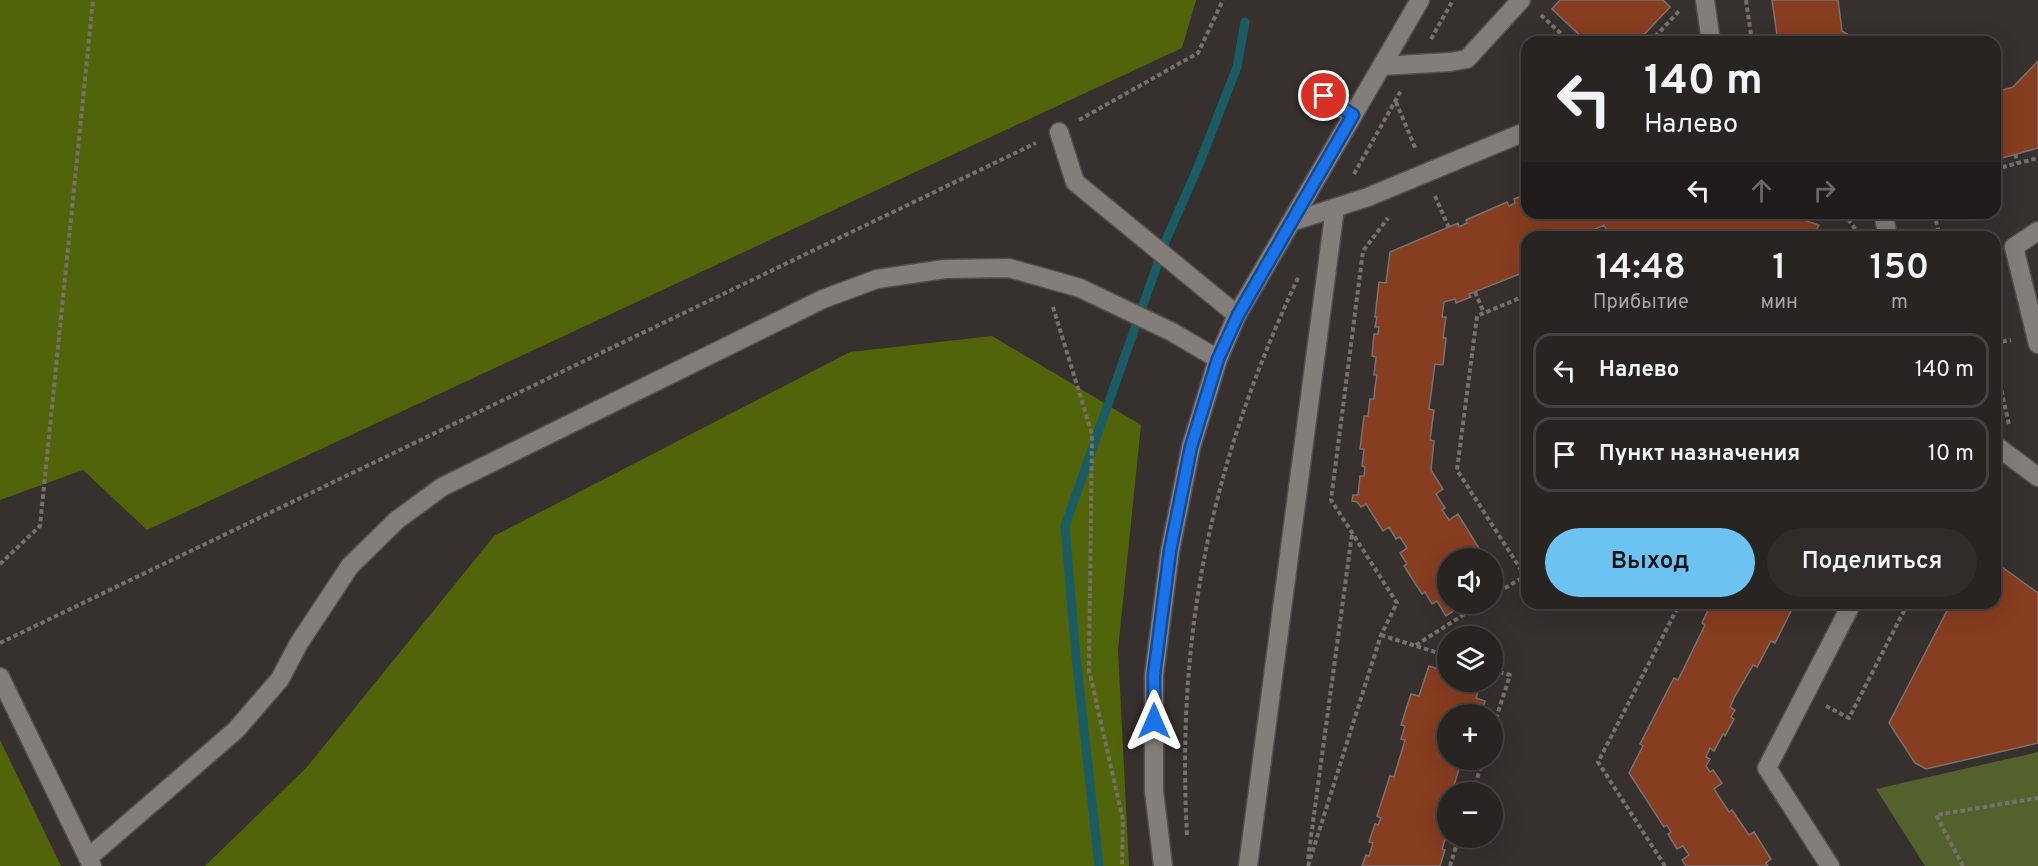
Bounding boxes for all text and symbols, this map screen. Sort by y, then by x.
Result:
text: 140 m [1644,56,1763,109]
icon: left [1545,60,1623,138]
pin [1298,70,1349,121]
icon: arrive [1307,79,1340,112]
text: Налево [1644,108,1738,142]
icon: left [1682,174,1715,207]
icon: ahead [1745,174,1778,207]
icon: right [1808,174,1841,207]
text: 14:48 [1595,246,1686,292]
text: 1 [1772,246,1786,292]
text: 150 [1870,246,1929,292]
text: Прибытие [1593,290,1689,316]
text: мин [1761,290,1798,316]
text: m [1891,290,1908,316]
icon: left [1548,354,1581,387]
text: Налево [1599,357,1679,384]
text: 140 m [1915,357,1974,384]
icon: arrive [1548,438,1581,471]
text: Пункт назначения [1599,441,1800,468]
text: 10 m [1928,441,1974,468]
button: Выход [1545,528,1755,597]
button: Поделиться [1767,528,1977,597]
map controls [1437,548,1503,848]
button: sound [1437,548,1503,614]
button: layers [1437,626,1503,692]
position arrow [1122,689,1186,753]
button: + [1437,704,1503,770]
button: − [1437,782,1503,848]

